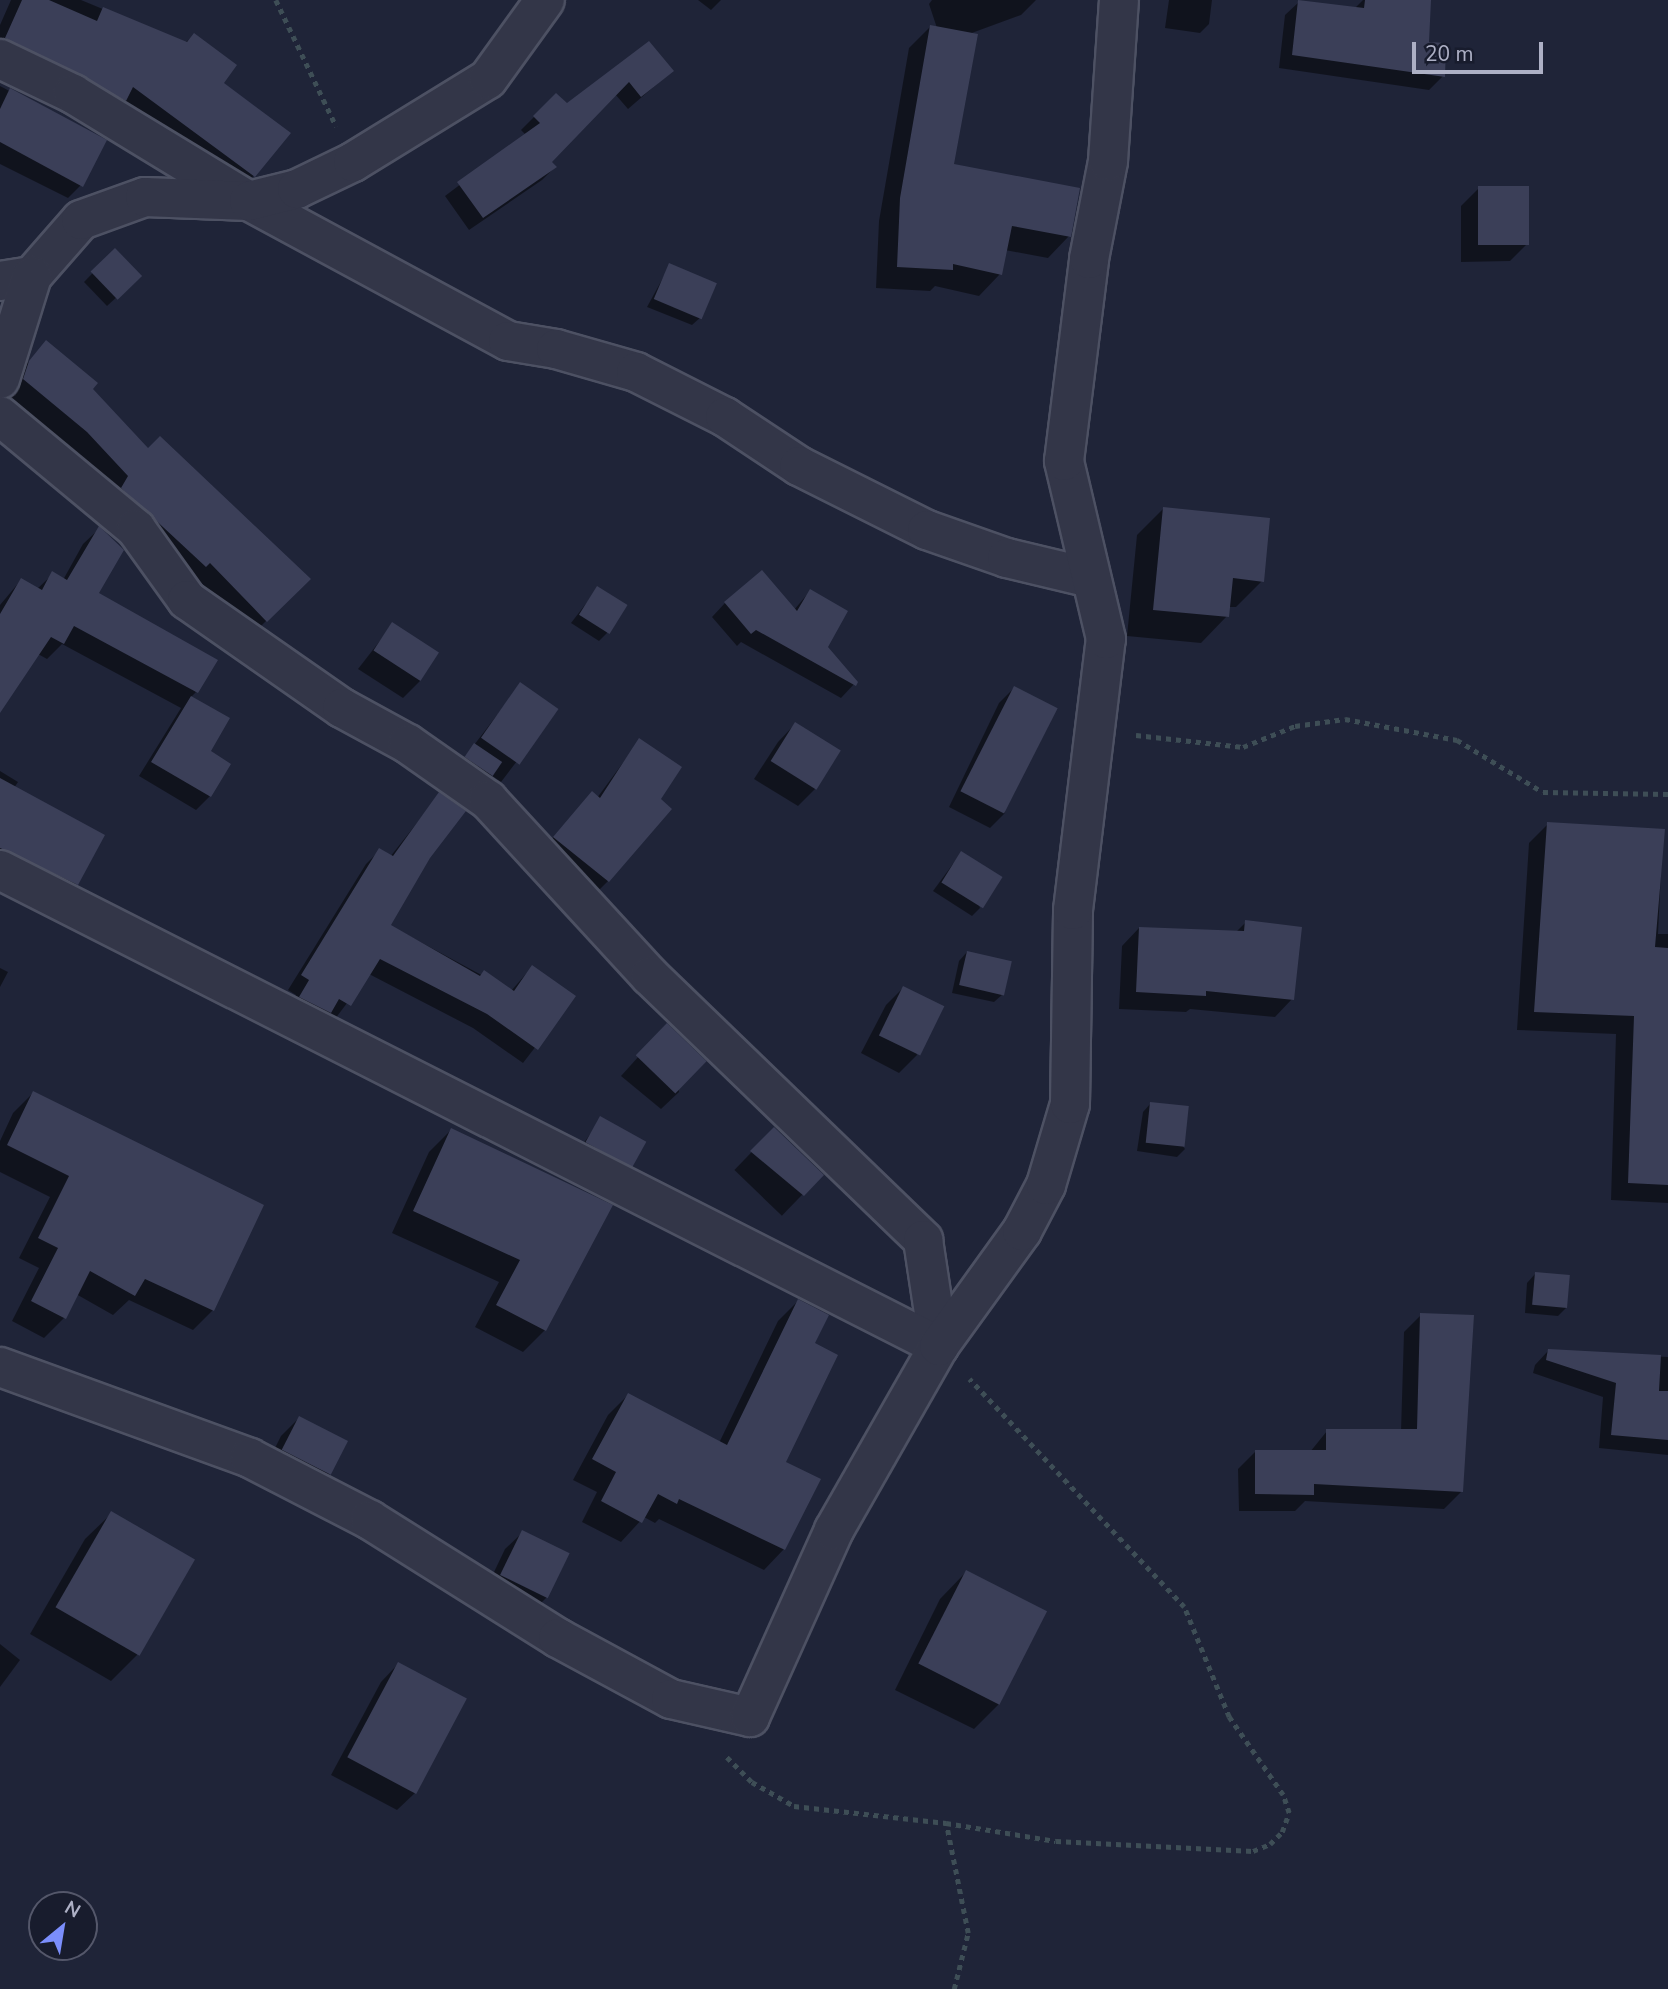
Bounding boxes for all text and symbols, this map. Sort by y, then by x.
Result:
scale bar [1416,28,1547,72]
text: 20 m [1425,40,1474,68]
north arrow [28,1891,98,1961]
text: N [60,1895,85,1924]

